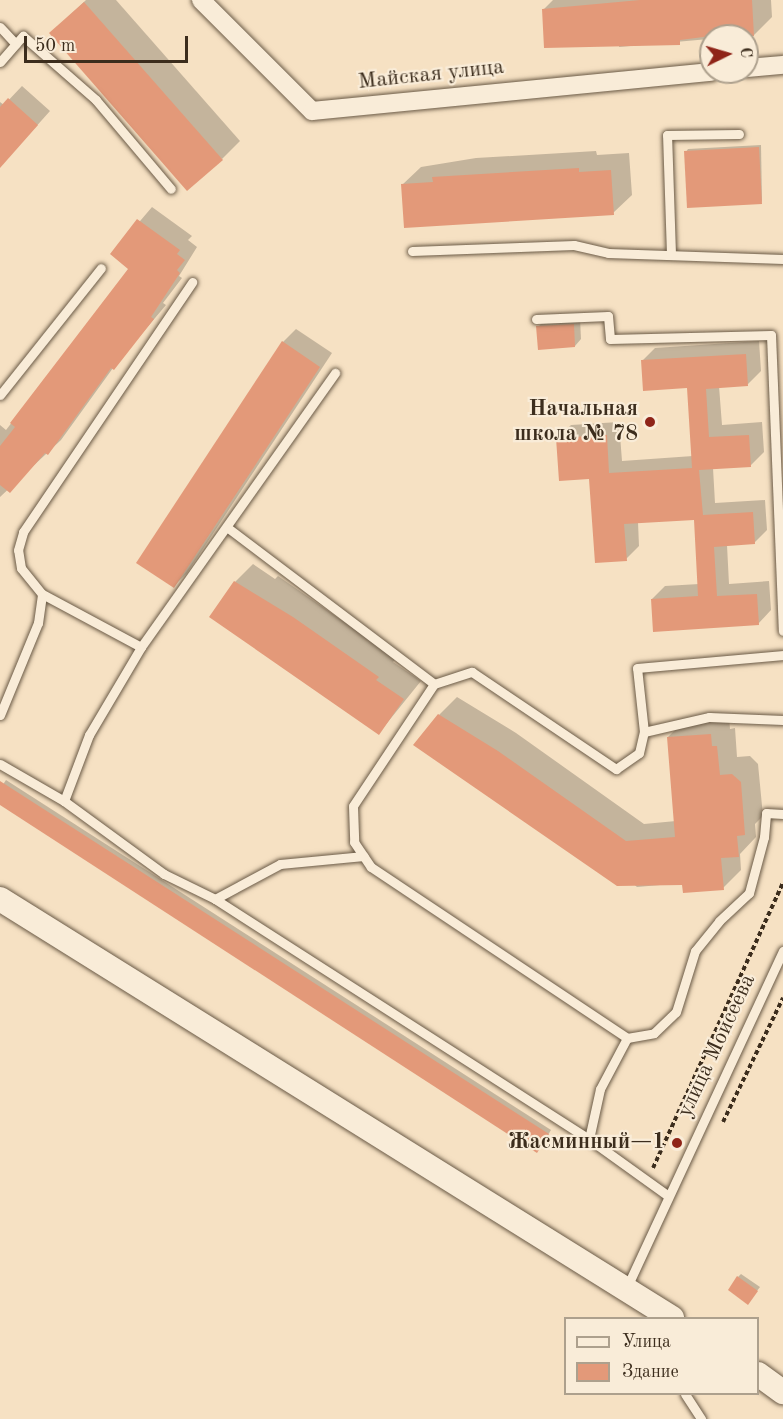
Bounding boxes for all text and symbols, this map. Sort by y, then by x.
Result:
scale bar [27,24,190,62]
north arrow [699,24,759,84]
text: 50 m [35,37,75,55]
text: С [737,47,753,59]
street label: Майская улица [357,54,505,96]
place label: Начальная школа № 78 [514,396,638,448]
marker: Начальная школа № 78 [643,415,657,429]
street label: улица Моисеева [672,970,762,1122]
place label: Жасминный—1 [508,1130,665,1156]
marker: Жасминный—1 [670,1136,684,1150]
legend [564,1317,759,1395]
text: Улица [622,1333,671,1351]
text: Здание [622,1363,679,1381]

